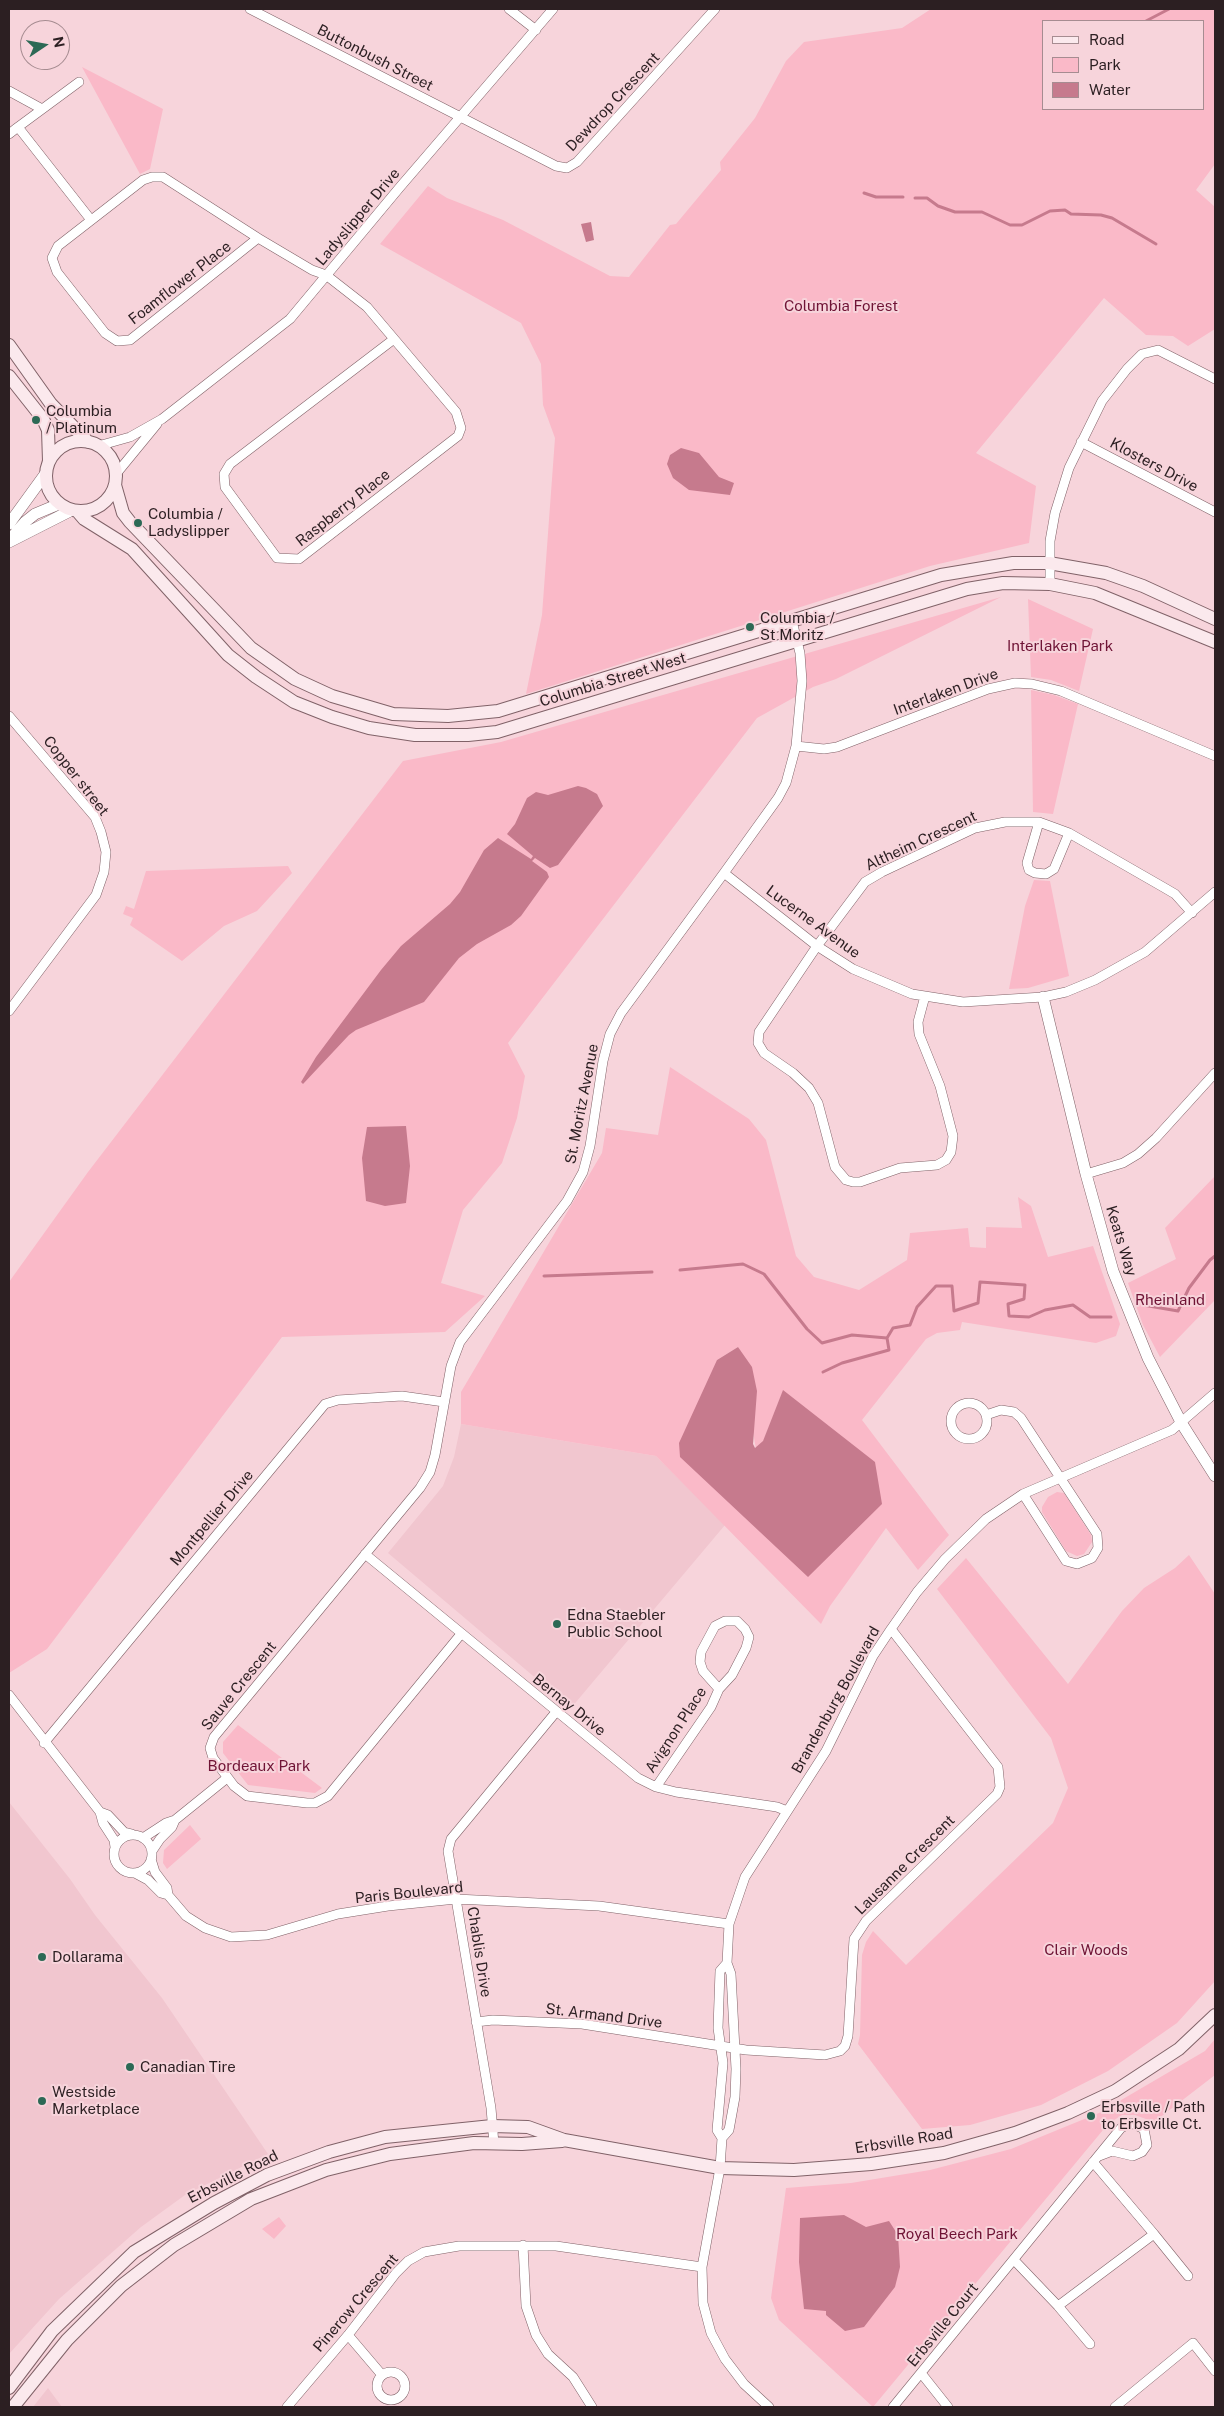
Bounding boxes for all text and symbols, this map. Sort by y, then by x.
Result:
north arrow [20,20,70,70]
legend [1042,20,1204,110]
street label: Buttonbush Street [314,21,436,95]
text: Road [1089,31,1125,48]
text: N [50,35,68,49]
street label: Dewdrop Crescent [562,49,664,155]
text: Park [1089,56,1121,73]
text: Water [1089,81,1131,98]
street label: Ladyslipper Drive [312,165,404,269]
street label: Foamflower Place [125,237,235,329]
park label: Columbia Forest [784,297,898,315]
place label: Columbia / Platinum [46,402,117,437]
marker: Columbia / Platinum [30,414,42,426]
street label: Klosters Drive [1107,434,1201,496]
street label: Raspberry Place [292,466,394,550]
place label: Columbia / Ladyslipper [148,505,230,540]
marker: Columbia / Ladyslipper [132,517,144,529]
place label: Columbia / St Moritz [760,609,835,644]
marker: Columbia / St Moritz [744,621,756,633]
park label: Interlaken Park [1007,637,1113,655]
street label: Columbia Street West [538,649,688,711]
street label: Interlaken Drive [891,665,1001,719]
street label: Copper street [39,733,113,819]
street label: Altheim Crescent [862,807,980,875]
street label: Lucerne Avenue [762,882,864,962]
street label: St. Moritz Avenue [562,1042,602,1166]
street label: Keats Way [1102,1203,1140,1279]
park label: Rheinland [1135,1291,1205,1309]
street label: Montpellier Drive [167,1466,257,1570]
place label: Edna Staebler Public School [567,1606,666,1641]
marker: Edna Staebler Public School [551,1618,563,1630]
street label: Brandenburg Boulevard [788,1623,884,1777]
street label: Sauve Crescent [198,1638,280,1734]
street label: Bernay Drive [529,1670,609,1740]
street label: Avignon Place [642,1684,710,1776]
park label: Bordeaux Park [208,1757,310,1775]
street label: Lausanne Crescent [851,1811,959,1919]
street label: Paris Boulevard [354,1878,464,1908]
street label: Chablis Drive [463,1905,495,1999]
park label: Clair Woods [1044,1941,1128,1959]
place label: Dollarama [52,1948,123,1966]
marker: Dollarama [36,1951,48,1963]
street label: St. Armand Drive [545,2000,663,2032]
place label: Canadian Tire [140,2058,236,2076]
marker: Canadian Tire [124,2061,136,2073]
place label: Westside Marketplace [52,2083,140,2118]
marker: Westside Marketplace [36,2095,48,2107]
place label: Erbsville / Path to Erbsville Ct. [1101,2098,1205,2133]
marker: Erbsville / Path to Erbsville Ct. [1085,2110,1097,2122]
street label: Erbsville Road [854,2124,954,2158]
street label: Erbsville Road [185,2147,281,2207]
park label: Royal Beech Park [896,2225,1018,2243]
street label: Pinerow Crescent [310,2250,402,2356]
street label: Erbsville Court [904,2280,982,2370]

